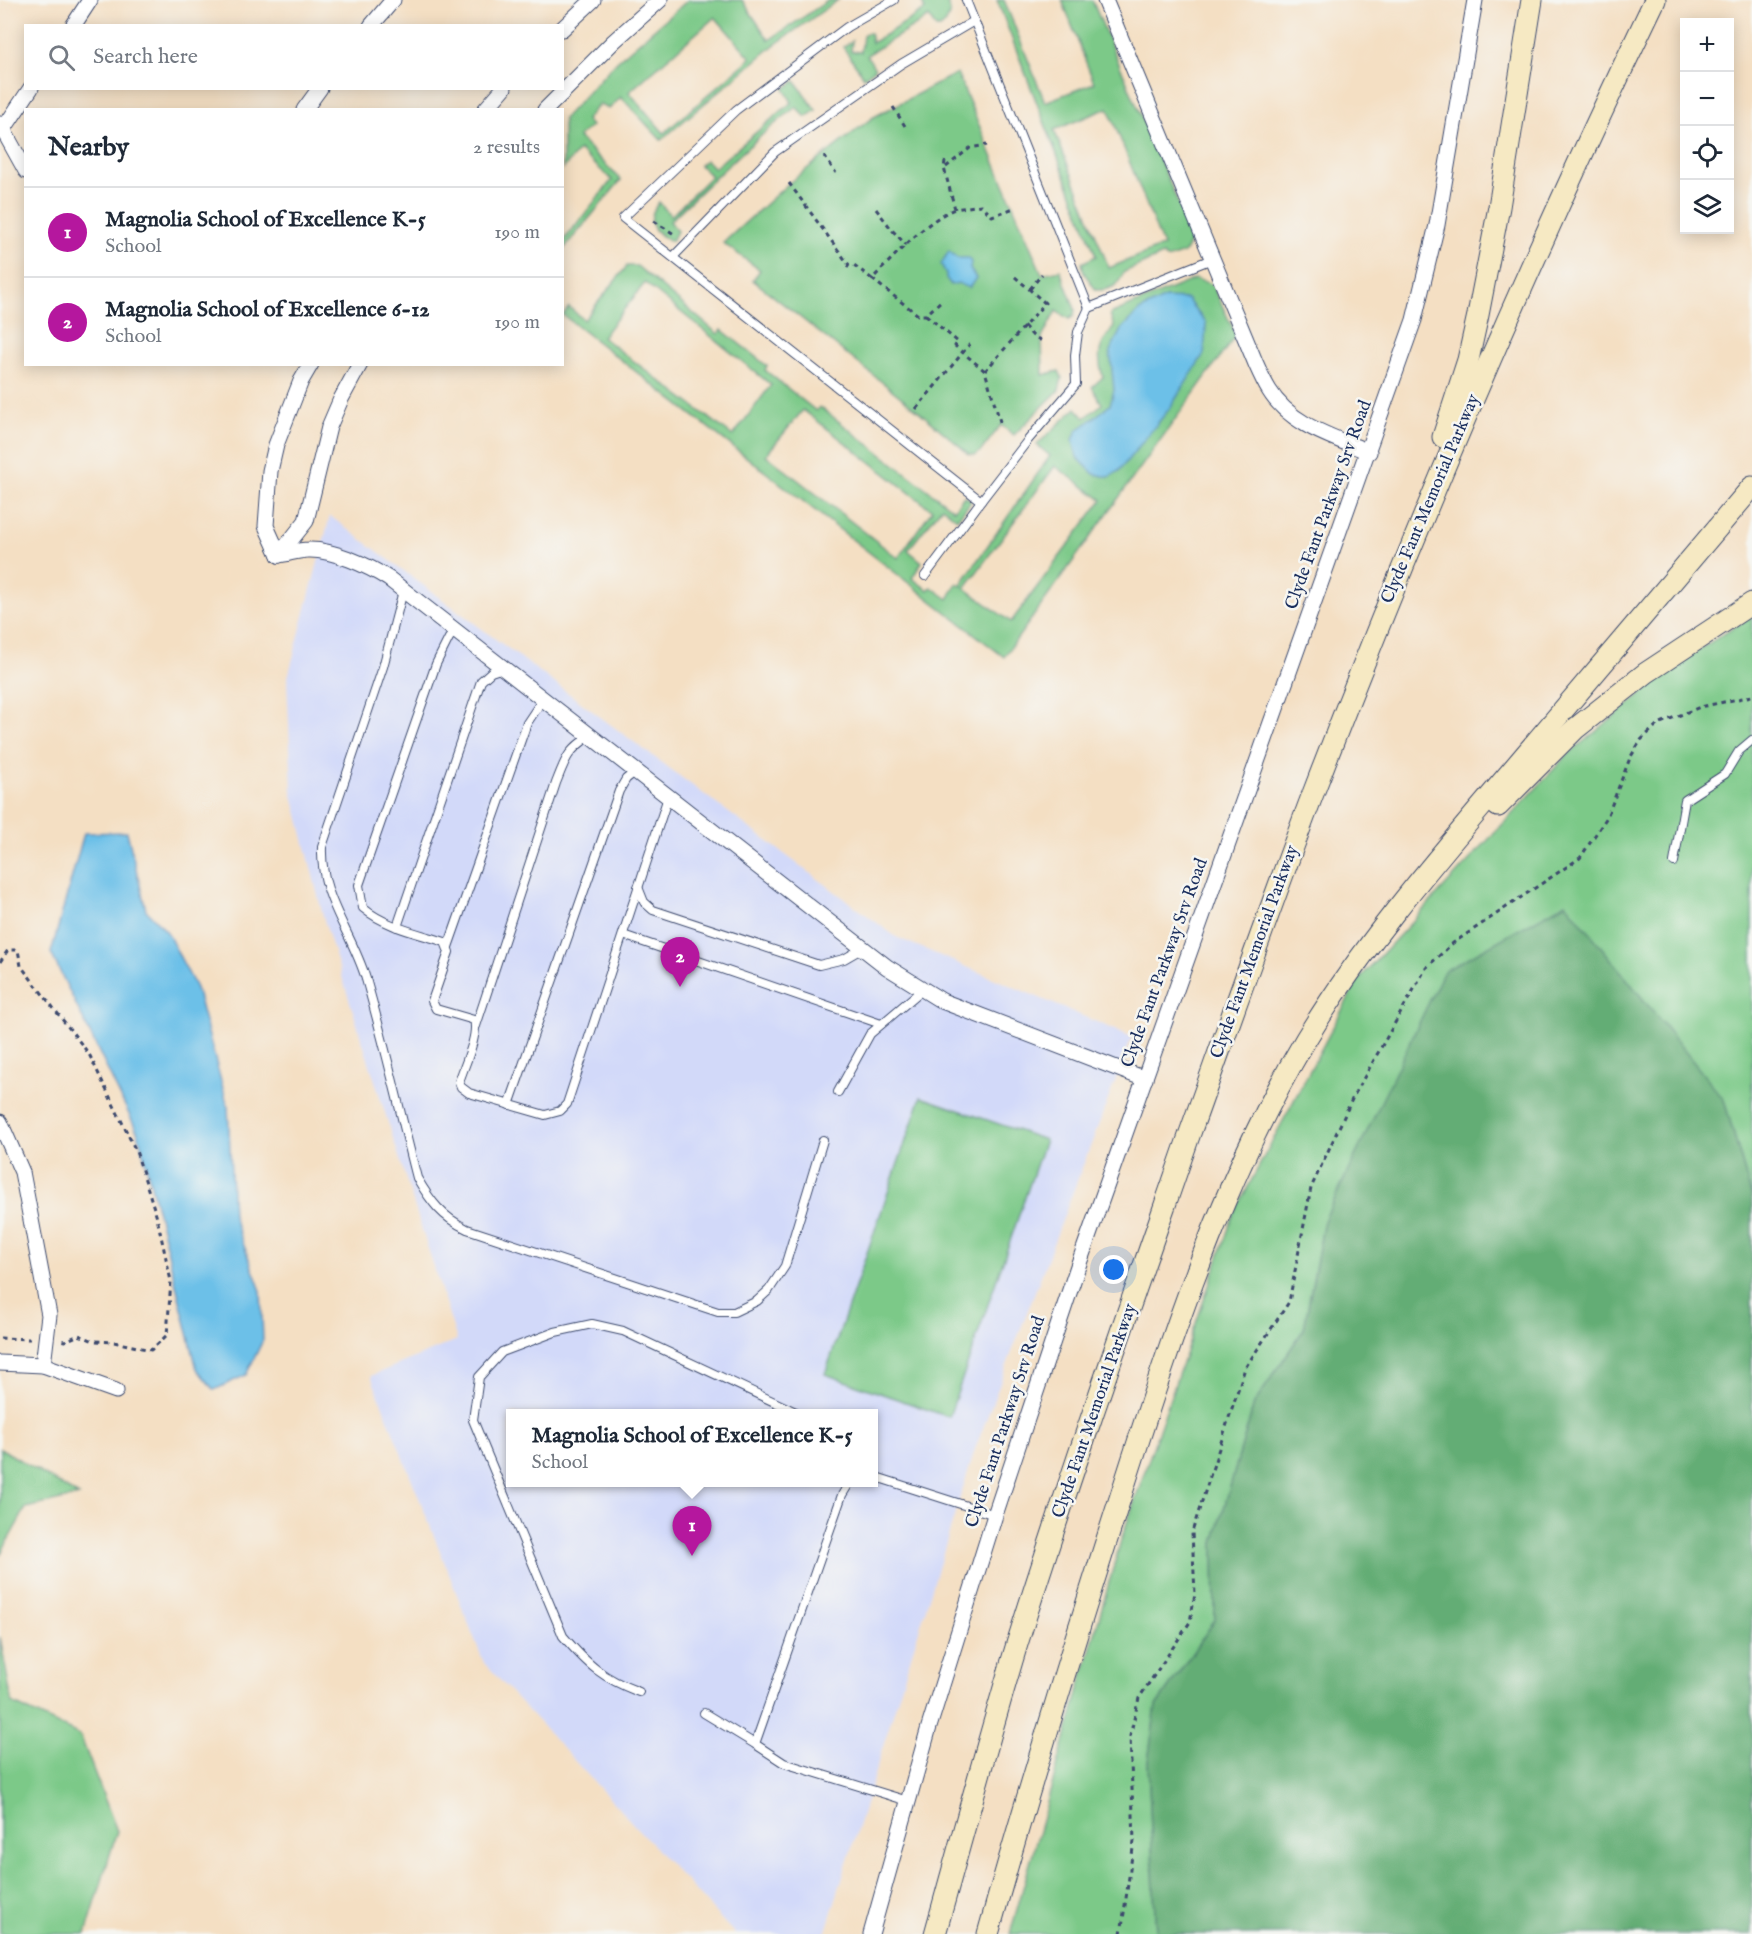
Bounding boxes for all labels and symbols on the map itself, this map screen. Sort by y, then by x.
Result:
street label: Clyde Fant Memorial Parkway [1376,391,1486,607]
street label: Clyde Fant Parkway Srv Road [1280,397,1378,613]
street label: Clyde Fant Memorial Parkway [1206,842,1304,1062]
street label: Clyde Fant Parkway Srv Road [1116,855,1214,1071]
pin: 2 [660,938,700,987]
your location [1099,1255,1128,1284]
street label: Clyde Fant Memorial Parkway [1047,1301,1143,1521]
street label: Clyde Fant Parkway Srv Road [961,1313,1051,1531]
pin: 1 [672,1506,712,1556]

